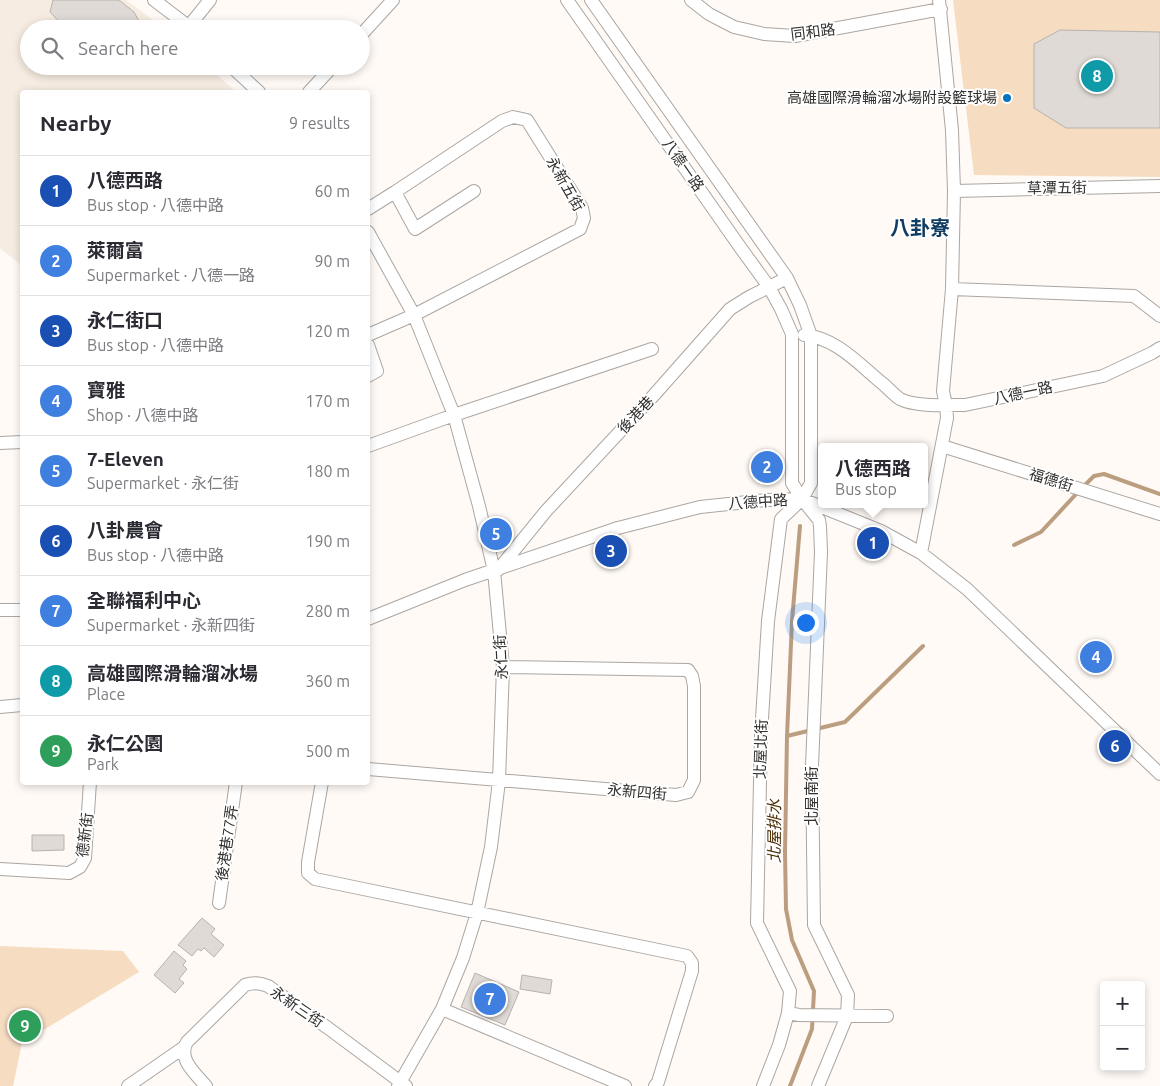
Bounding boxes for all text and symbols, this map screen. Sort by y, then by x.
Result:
search box [20,20,370,75]
street label: 同和路 [790,20,836,43]
icon: search [38,34,66,62]
text: Search here [78,37,178,59]
pin: 8 [1081,57,1113,95]
place label: 高雄國際滑輪溜冰場附設籃球場 [787,89,997,106]
marker: 高雄國際滑輪溜冰場附設籃球場 [1001,92,1013,104]
text: Nearby [40,111,111,135]
text: 9 results [289,114,350,132]
street label: 八德一路 [659,135,708,194]
street label: 永新五街 [543,154,588,214]
text: 八德西路 [87,169,163,191]
street label: 草潭五街 [1027,178,1087,197]
text: 1 [51,182,61,200]
text: 60 m [314,182,350,200]
text: Bus stop · 八德中路 [87,196,224,214]
district label: 八卦寮 [890,216,950,239]
text: 萊爾富 [87,239,144,261]
text: 2 [51,252,61,270]
text: 90 m [314,252,350,270]
text: Supermarket · 八德一路 [87,266,255,284]
text: 永仁街口 [87,309,163,331]
text: 3 [51,322,61,340]
text: 120 m [305,322,350,340]
text: Bus stop · 八德中路 [87,336,224,354]
street label: 八德一路 [992,378,1054,407]
text: 寶雅 [87,379,125,401]
text: 4 [51,392,61,410]
text: 170 m [305,392,350,410]
street label: 後港巷 [614,392,657,437]
text: Shop · 八德中路 [87,406,199,424]
popup [818,443,928,508]
text: 7-Eleven [87,448,164,470]
pin: 2 [751,448,783,486]
text: 八德西路 [835,457,911,479]
text: 5 [51,462,61,480]
text: 180 m [305,462,350,480]
street label: 福德街 [1027,465,1075,494]
text: Supermarket · 永仁街 [87,474,239,492]
text: Bus stop [835,480,897,498]
street label: 八德中路 [727,491,788,512]
pin: 5 [480,515,512,553]
text: 八卦農會 [87,519,163,541]
pin: 1 [857,524,889,562]
text: 6 [51,532,61,550]
text: 190 m [305,532,350,550]
pin: 3 [595,532,627,570]
text: Bus stop · 八德中路 [87,546,224,564]
text: 全聯福利中心 [87,589,201,611]
text: 7 [51,602,61,620]
text: 280 m [305,602,350,620]
your location [793,610,819,636]
text: Supermarket · 永新四街 [87,616,255,634]
street label: 永仁街 [491,634,510,680]
pin: 4 [1080,638,1112,676]
text: 高雄國際滑輪溜冰場 [87,662,258,684]
text: 8 [51,672,61,690]
text: 360 m [305,672,350,690]
text: Place [87,685,125,703]
street label: 北屋北街 [751,719,770,779]
pin: 6 [1099,727,1131,765]
text: 永仁公園 [87,732,163,754]
text: 9 [51,742,61,760]
text: 500 m [305,742,350,760]
text: Park [87,755,119,773]
street label: 北屋南街 [803,766,820,826]
street label: 永新四街 [606,780,668,803]
water label: 北屋排水 [765,798,783,863]
street label: 後港巷77弄 [213,804,240,882]
street label: 德新街 [73,812,96,858]
pin: 7 [474,980,506,1018]
map controls [1100,981,1145,1071]
button: + [1100,981,1145,1026]
street label: 永新三街 [268,983,327,1030]
pin: 9 [9,1007,41,1045]
button: − [1100,1026,1145,1071]

